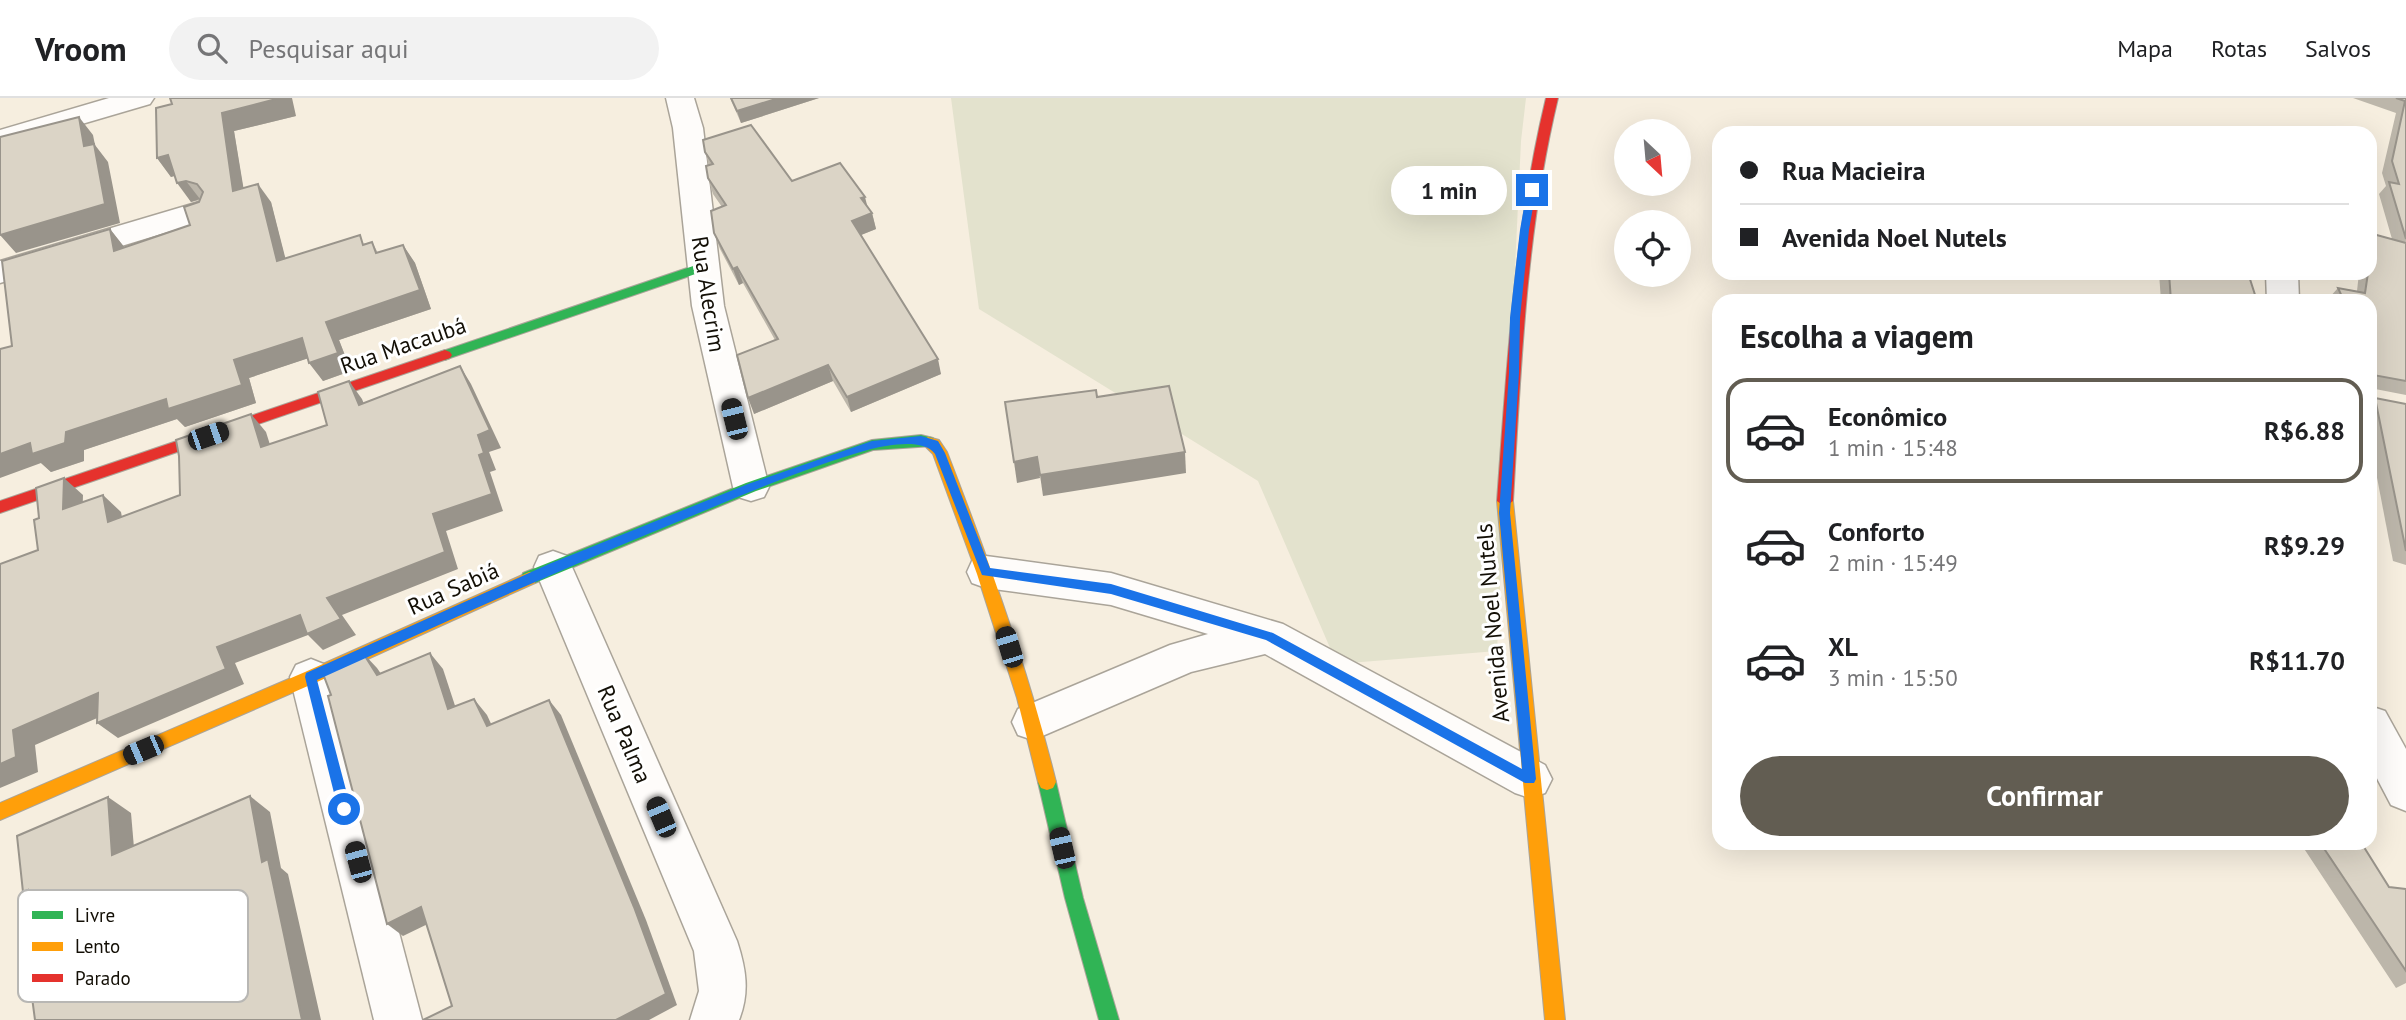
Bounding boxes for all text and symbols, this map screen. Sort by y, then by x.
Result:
search box [169,17,659,80]
text: Vroom [35,27,127,70]
icon: search [193,29,231,67]
text: Pesquisar aqui [249,32,409,65]
text: Mapa [2117,33,2173,64]
text: Rotas [2211,33,2267,64]
text: Salvos [2305,33,2371,64]
north arrow [1614,119,1690,196]
map controls [1614,119,1691,287]
text: Rua Macieira [1782,154,1925,187]
callout: 1 min [1392,166,1508,214]
route end [1516,174,1548,206]
text: 1 min [1421,176,1477,205]
button: locate [1614,210,1691,287]
text: Avenida Noel Nutels [1782,221,2007,254]
street label: Rua Alecrim [686,234,732,354]
street label: Rua Macaubá [336,310,470,380]
text: Escolha a viagem [1740,315,1974,357]
car [719,396,750,442]
icon: car [1744,399,1807,462]
text: Econômico [1828,400,1947,433]
text: R$6.88 [2264,414,2345,447]
car [185,419,232,453]
text: 1 min · 15:48 [1828,433,1958,462]
icon: car [1744,514,1807,577]
text: Conforto [1828,515,1925,548]
street label: Avenida Noel Nutels [1469,522,1515,724]
text: R$9.29 [2264,529,2345,562]
text: 2 min · 15:49 [1828,548,1958,577]
street label: Rua Sabiá [403,555,503,621]
car [993,624,1026,670]
icon: car [1744,629,1807,692]
text: XL [1828,630,1858,663]
text: R$11.70 [2249,644,2345,677]
text: 3 min · 15:50 [1828,663,1958,692]
street label: Rua Palma [591,681,659,787]
car [120,732,167,768]
button: Confirmar [1740,756,2349,836]
route start [328,793,360,825]
car [644,794,679,840]
car [1048,825,1077,871]
car [343,839,374,885]
legend [18,890,248,1002]
text: Livre [75,903,115,927]
text: Lento [75,934,120,958]
text: Parado [75,966,131,990]

